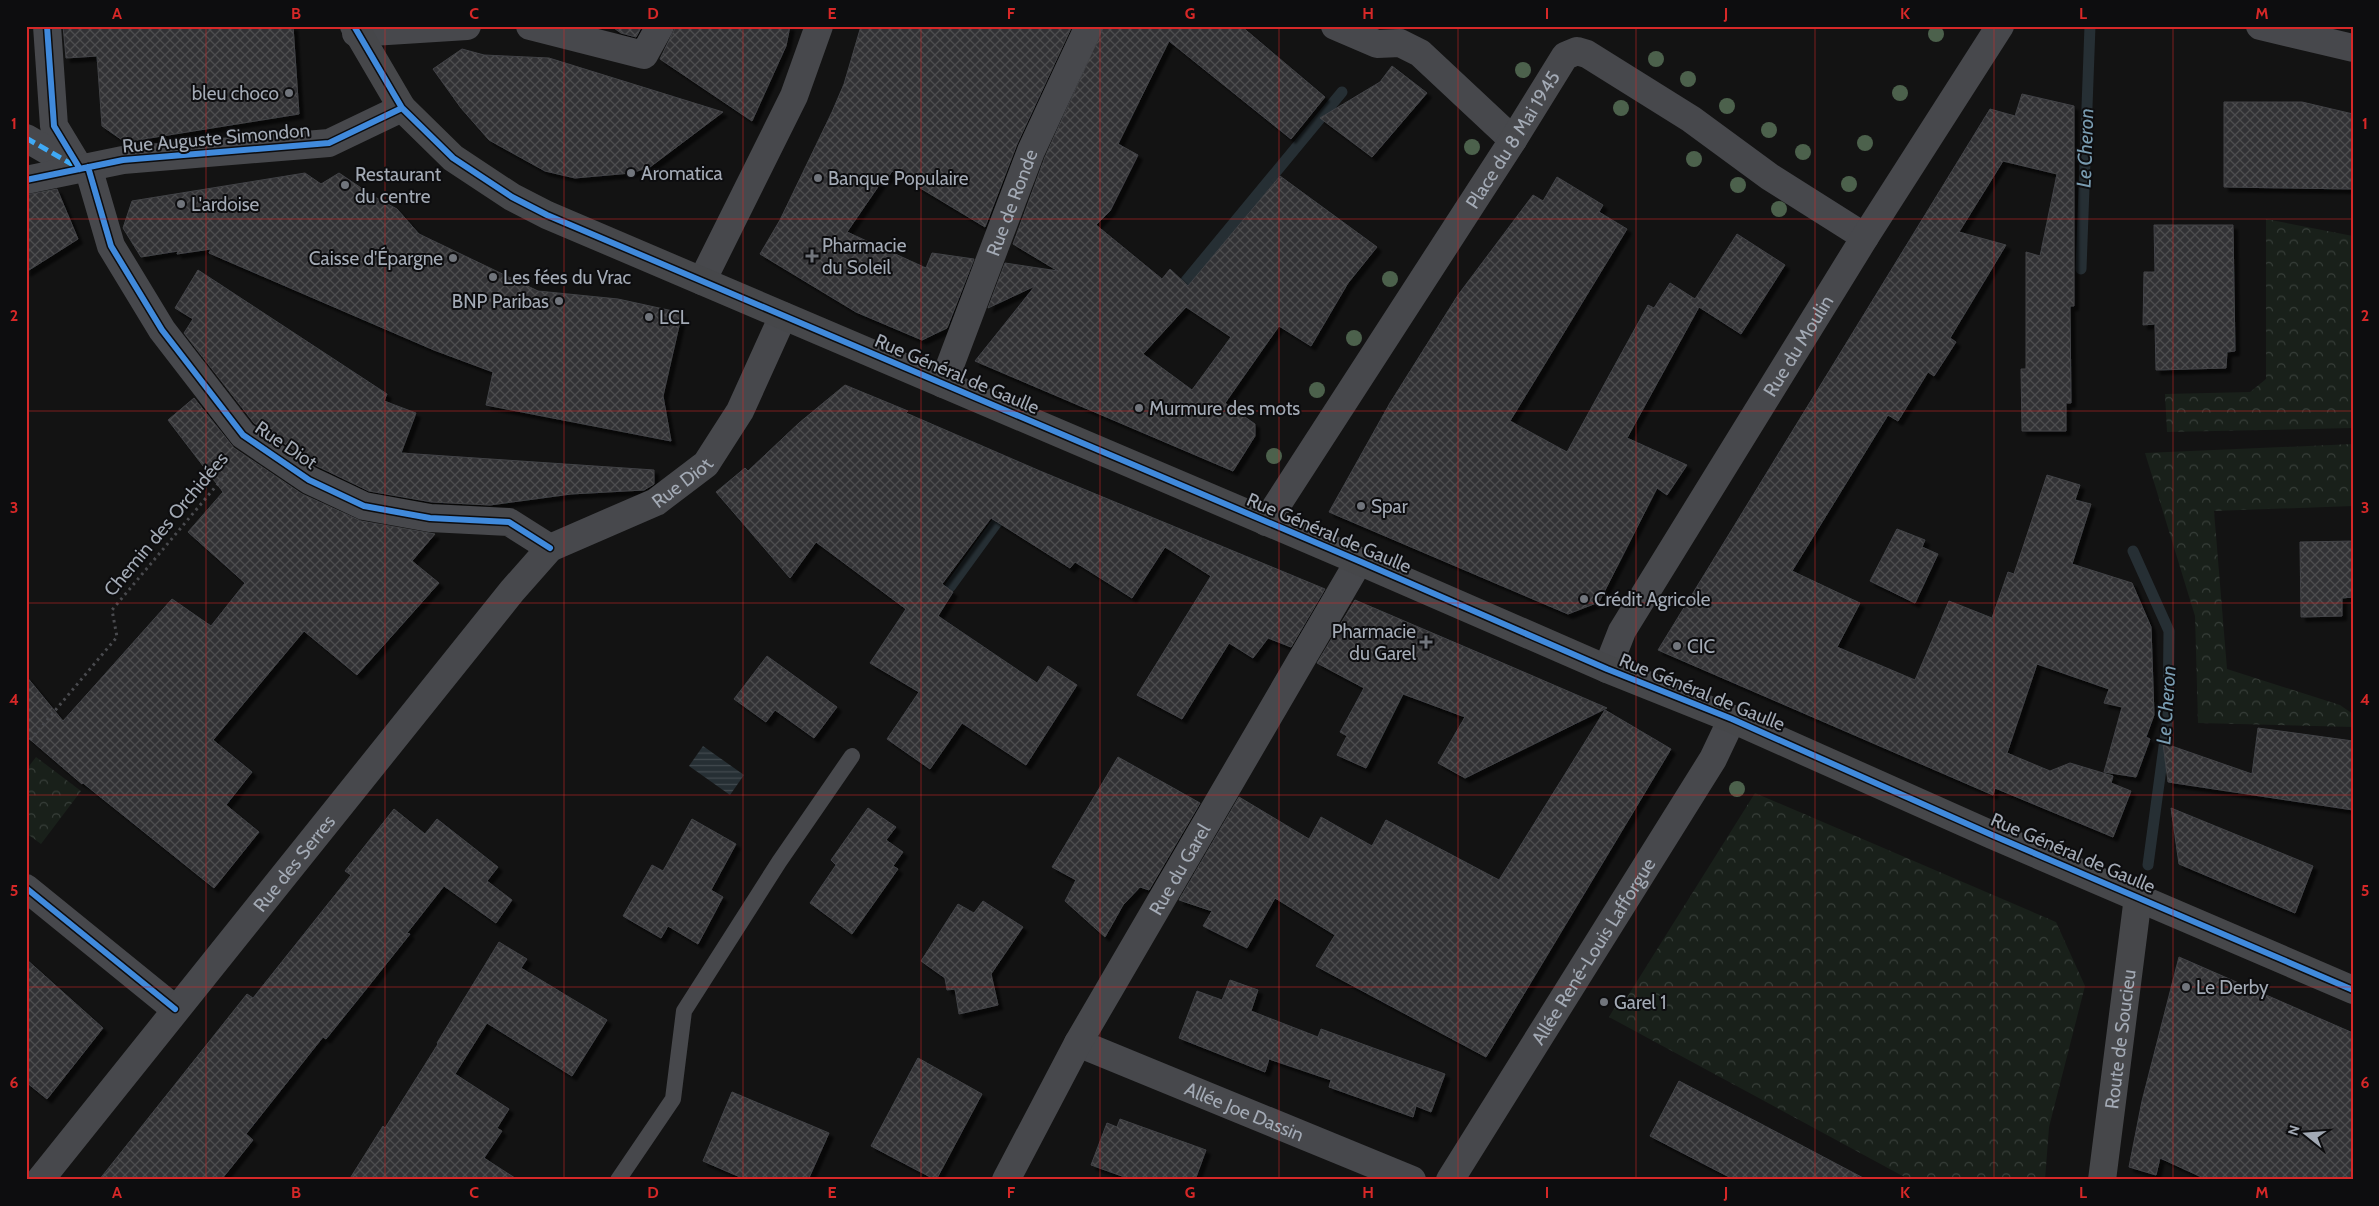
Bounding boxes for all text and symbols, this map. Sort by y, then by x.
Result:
text: A [112,4,122,23]
text: B [291,4,301,23]
text: C [469,4,479,23]
text: D [647,4,659,23]
text: E [827,4,837,23]
text: F [1007,4,1016,23]
text: G [1185,4,1195,23]
text: H [1362,4,1374,23]
text: I [1545,4,1549,23]
text: J [1723,4,1728,23]
text: K [1900,4,1910,23]
text: L [2079,4,2087,23]
text: M [2255,4,2269,23]
street label: Place du 8 Mai 1945 [1460,66,1565,213]
place label: bleu choco [192,82,279,105]
marker: bleu choco [283,87,295,99]
water label: Le Cheron [2072,108,2098,188]
text: 1 [11,114,17,133]
text: 1 [2362,114,2368,133]
street label: Rue Auguste Simondon [121,118,311,158]
street label: Rue de Ronde [981,146,1042,259]
place label: Aromatica [641,162,723,185]
place label: Restaurant du centre [355,163,442,208]
marker: Aromatica [625,167,637,179]
place label: Banque Populaire [828,167,969,190]
marker: Banque Populaire [812,172,824,184]
marker: Restaurant du centre [339,179,351,191]
place label: L'ardoise [191,193,260,216]
marker: L'ardoise [175,198,187,210]
place label: Pharmacie du Soleil [822,234,907,279]
place label: Caisse d'Épargne [309,246,443,270]
marker: Pharmacie du Soleil [806,250,818,262]
marker: Caisse d'Épargne [447,252,459,264]
place label: Les fées du Vrac [503,266,632,289]
marker: Les fées du Vrac [487,271,499,283]
place label: BNP Paribas [452,290,549,313]
street label: Rue du Moulin [1758,291,1838,401]
marker: BNP Paribas [553,295,565,307]
text: 2 [10,306,18,325]
place label: LCL [659,306,690,329]
text: 2 [2361,306,2369,325]
marker: LCL [643,311,655,323]
street label: Rue Général de Gaulle [871,329,1043,419]
place label: Murmure des mots [1149,397,1300,420]
marker: Murmure des mots [1133,402,1145,414]
street label: Rue Diot [251,416,322,474]
street label: Chemin des Orchidées [99,447,233,601]
street label: Rue Diot [647,454,718,513]
street label: Rue Général de Gaulle [1243,488,1415,578]
place label: Spar [1371,495,1408,518]
text: 3 [10,498,18,517]
text: 3 [2361,498,2369,517]
marker: Spar [1355,500,1367,512]
place label: Crédit Agricole [1594,588,1711,611]
marker: Crédit Agricole [1578,593,1590,605]
place label: Pharmacie du Garel [1332,620,1417,665]
place label: CIC [1687,635,1716,658]
marker: Pharmacie du Garel [1420,636,1432,648]
marker: CIC [1671,640,1683,652]
street label: Rue Général de Gaulle [1616,648,1788,736]
water label: Le Cheron [2151,665,2181,745]
text: 4 [9,690,19,709]
text: 4 [2360,690,2370,709]
street label: Rue Général de Gaulle [1987,808,2159,898]
street label: Rue des Serres [248,810,340,916]
street label: Rue du Garel [1144,819,1215,919]
street label: Allée René-Louis Lafforgue [1526,853,1660,1049]
text: 5 [10,881,18,900]
text: 5 [2361,881,2369,900]
street label: Route de Soucieu [2100,968,2140,1110]
place label: Le Derby [2196,976,2269,999]
marker: Le Derby [2180,981,2192,993]
place label: Garel 1 [1614,991,1666,1014]
marker: Garel 1 [1598,996,1610,1008]
text: 6 [10,1073,19,1092]
text: 6 [2361,1073,2370,1092]
street label: Allée Joe Dassin [1182,1077,1307,1146]
north arrow [2282,1108,2332,1158]
text: N [2284,1123,2304,1138]
text: A [112,1183,122,1202]
text: B [291,1183,301,1202]
text: C [469,1183,479,1202]
text: D [647,1183,659,1202]
text: E [827,1183,837,1202]
text: F [1007,1183,1016,1202]
text: G [1185,1183,1195,1202]
text: H [1362,1183,1374,1202]
text: I [1545,1183,1549,1202]
text: J [1723,1183,1728,1202]
text: K [1900,1183,1910,1202]
text: L [2079,1183,2087,1202]
text: M [2255,1183,2269,1202]

